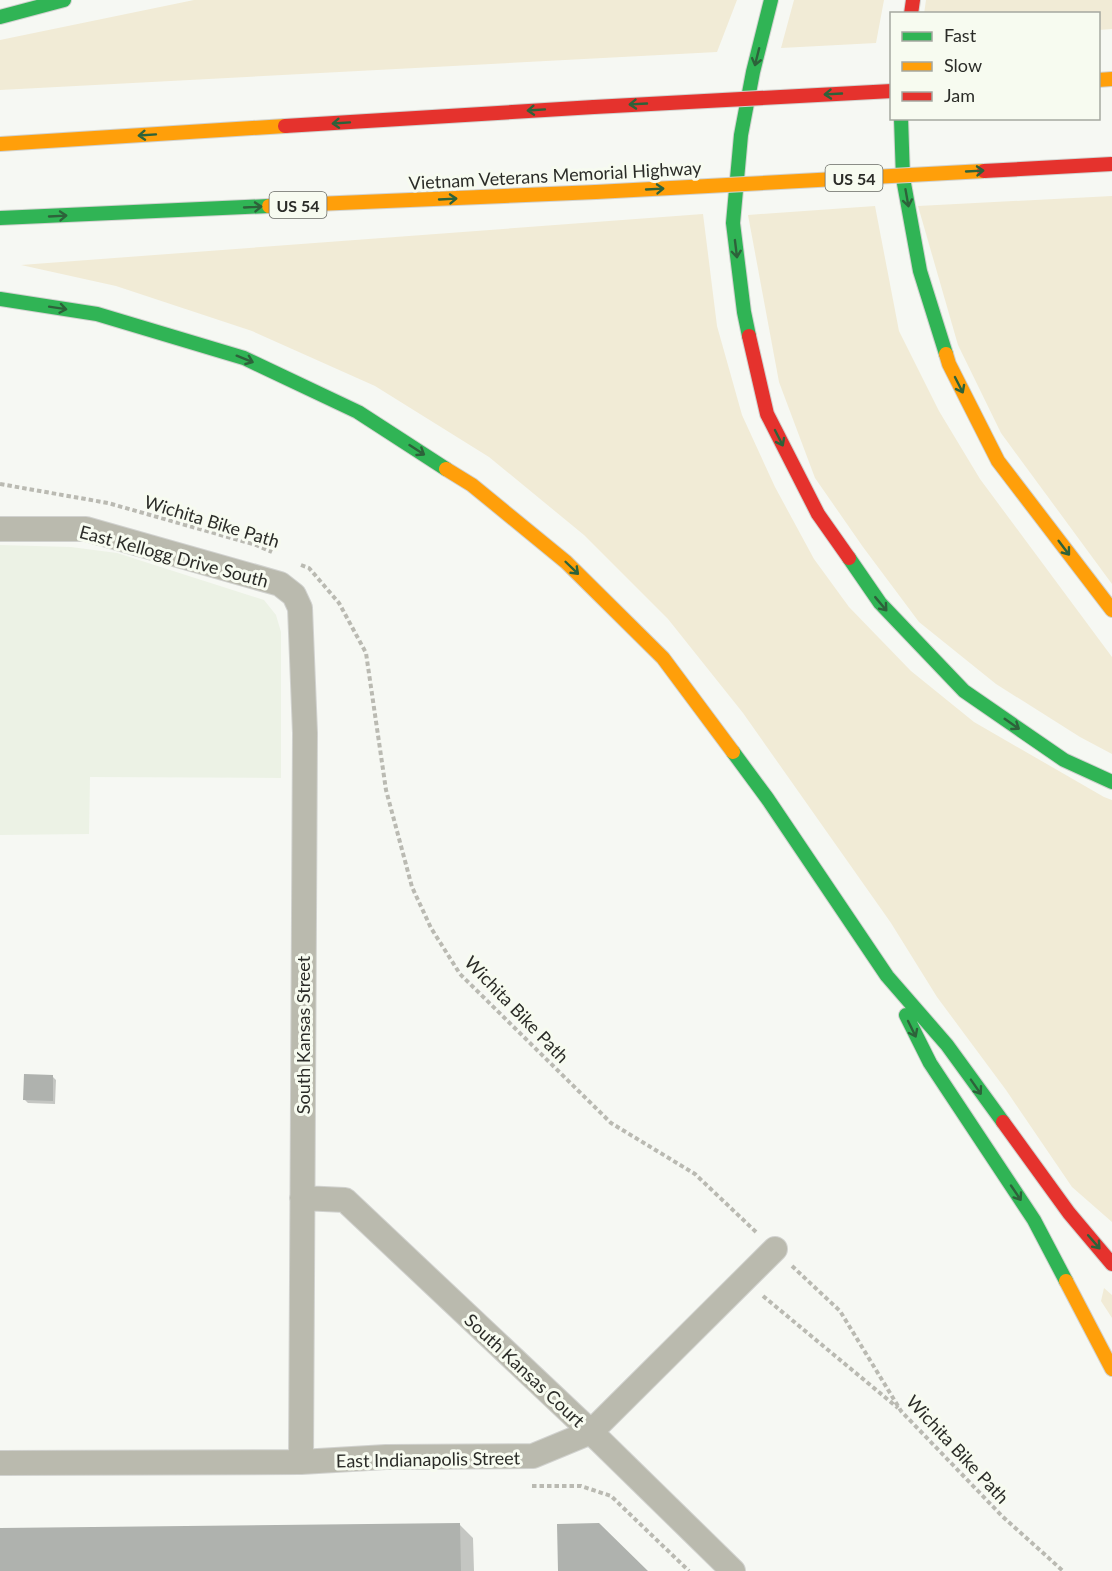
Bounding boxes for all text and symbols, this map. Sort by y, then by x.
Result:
legend [890,12,1100,120]
text: Fast [944,24,977,46]
one-way arrow [750,47,762,66]
text: Slow [944,54,982,76]
text: Jam [944,84,975,106]
one-way arrow [824,88,844,99]
one-way arrow [629,99,649,110]
one-way arrow [526,105,546,116]
one-way arrow [332,117,352,128]
one-way arrow [137,129,157,140]
street label: Vietnam Veterans Memorial Highway [408,156,703,194]
road number: US 54 [826,165,882,191]
one-way arrow [965,166,985,177]
one-way arrow [644,183,664,194]
one-way arrow [902,187,913,207]
road number: US 54 [270,192,326,218]
one-way arrow [438,193,458,204]
one-way arrow [243,202,263,213]
one-way arrow [48,210,68,221]
one-way arrow [731,239,742,259]
one-way arrow [47,302,67,313]
one-way arrow [236,354,254,365]
one-way arrow [954,375,966,393]
one-way arrow [774,429,786,447]
one-way arrow [409,444,425,456]
street label: Wichita Bike Path [142,490,282,552]
street label: East Kellogg Drive South [77,520,271,592]
one-way arrow [1058,540,1071,556]
one-way arrow [564,561,579,576]
one-way arrow [875,596,888,612]
one-way arrow [1003,718,1020,730]
street label: Wichita Bike Path [460,951,574,1067]
street label: South Kansas Street [292,955,314,1114]
one-way arrow [907,1019,919,1037]
one-way arrow [970,1078,982,1094]
one-way arrow [1011,1184,1023,1201]
one-way arrow [1087,1234,1100,1250]
street label: South Kansas Court [460,1309,590,1432]
street label: Wichita Bike Path [902,1390,1014,1508]
street label: East Indianapolis Street [336,1446,521,1472]

